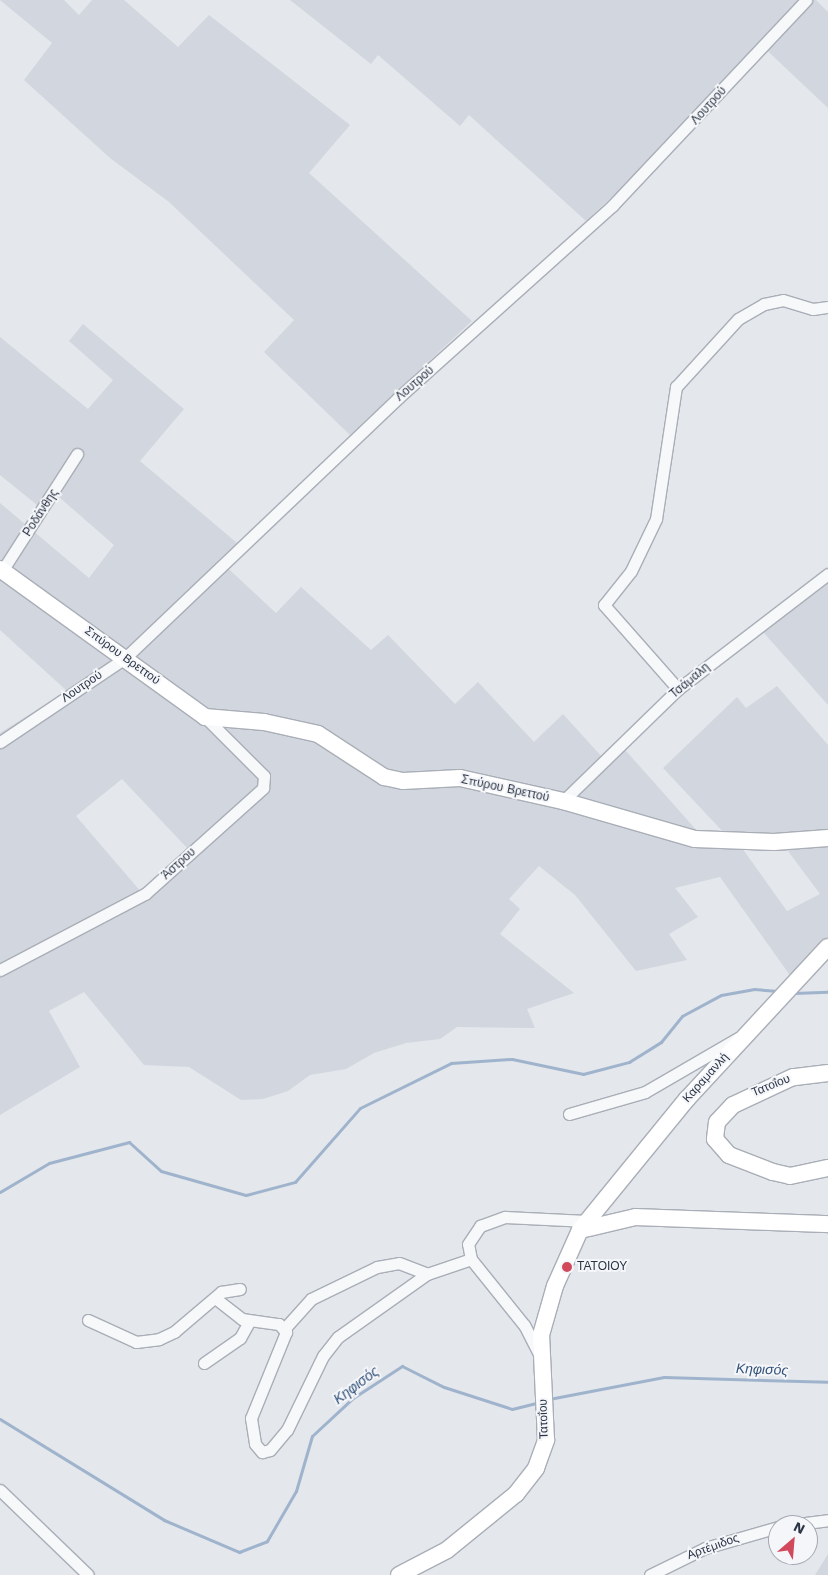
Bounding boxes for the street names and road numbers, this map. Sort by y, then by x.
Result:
street label: Λουτρού [688,84,730,128]
street label: Λουτρού [393,363,437,405]
street label: Ροδάνθης [20,487,62,539]
street label: Σπύρου Βρεττού [81,624,163,688]
street label: Τσάμαλη [667,660,713,702]
street label: Λουτρού [59,668,105,706]
street label: Σπύρου Βρεττού [460,773,550,805]
street label: Άστρου [159,845,199,883]
street label: Καραμανλή [680,1050,732,1106]
street label: Τατοΐου [750,1072,792,1100]
street label: Τατοΐου [536,1399,552,1439]
street label: Αρτέμιδος [685,1531,741,1563]

